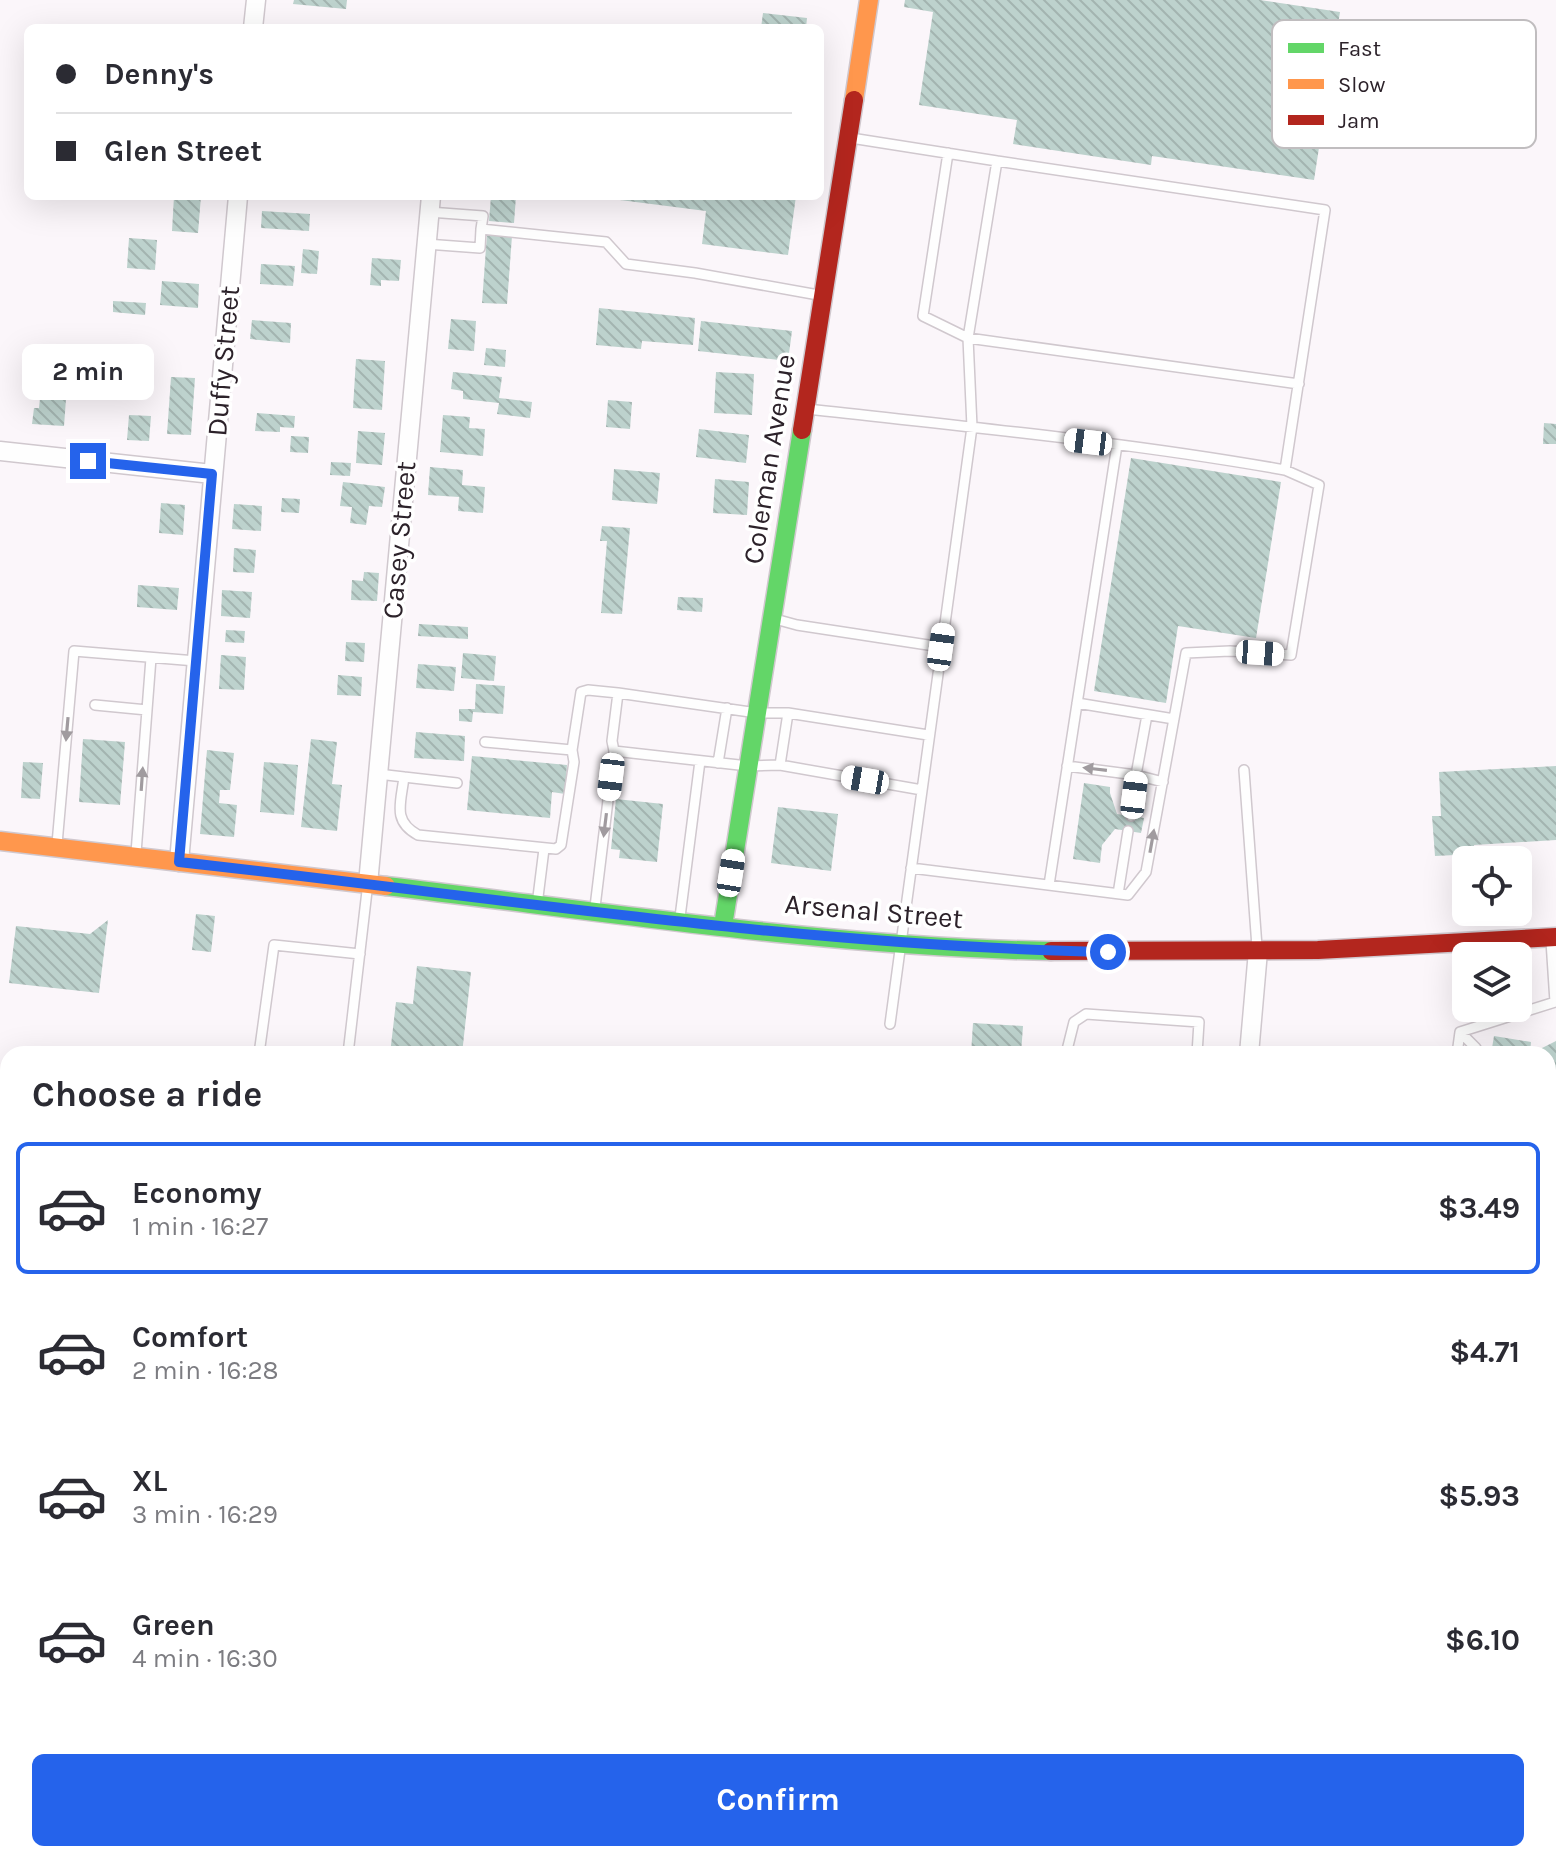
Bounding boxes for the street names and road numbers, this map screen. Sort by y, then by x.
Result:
street label: Duffy Street [200,284,246,438]
street label: Coleman Avenue [736,352,802,566]
street label: Casey Street [376,460,422,620]
street label: Arsenal Street [783,887,965,935]

